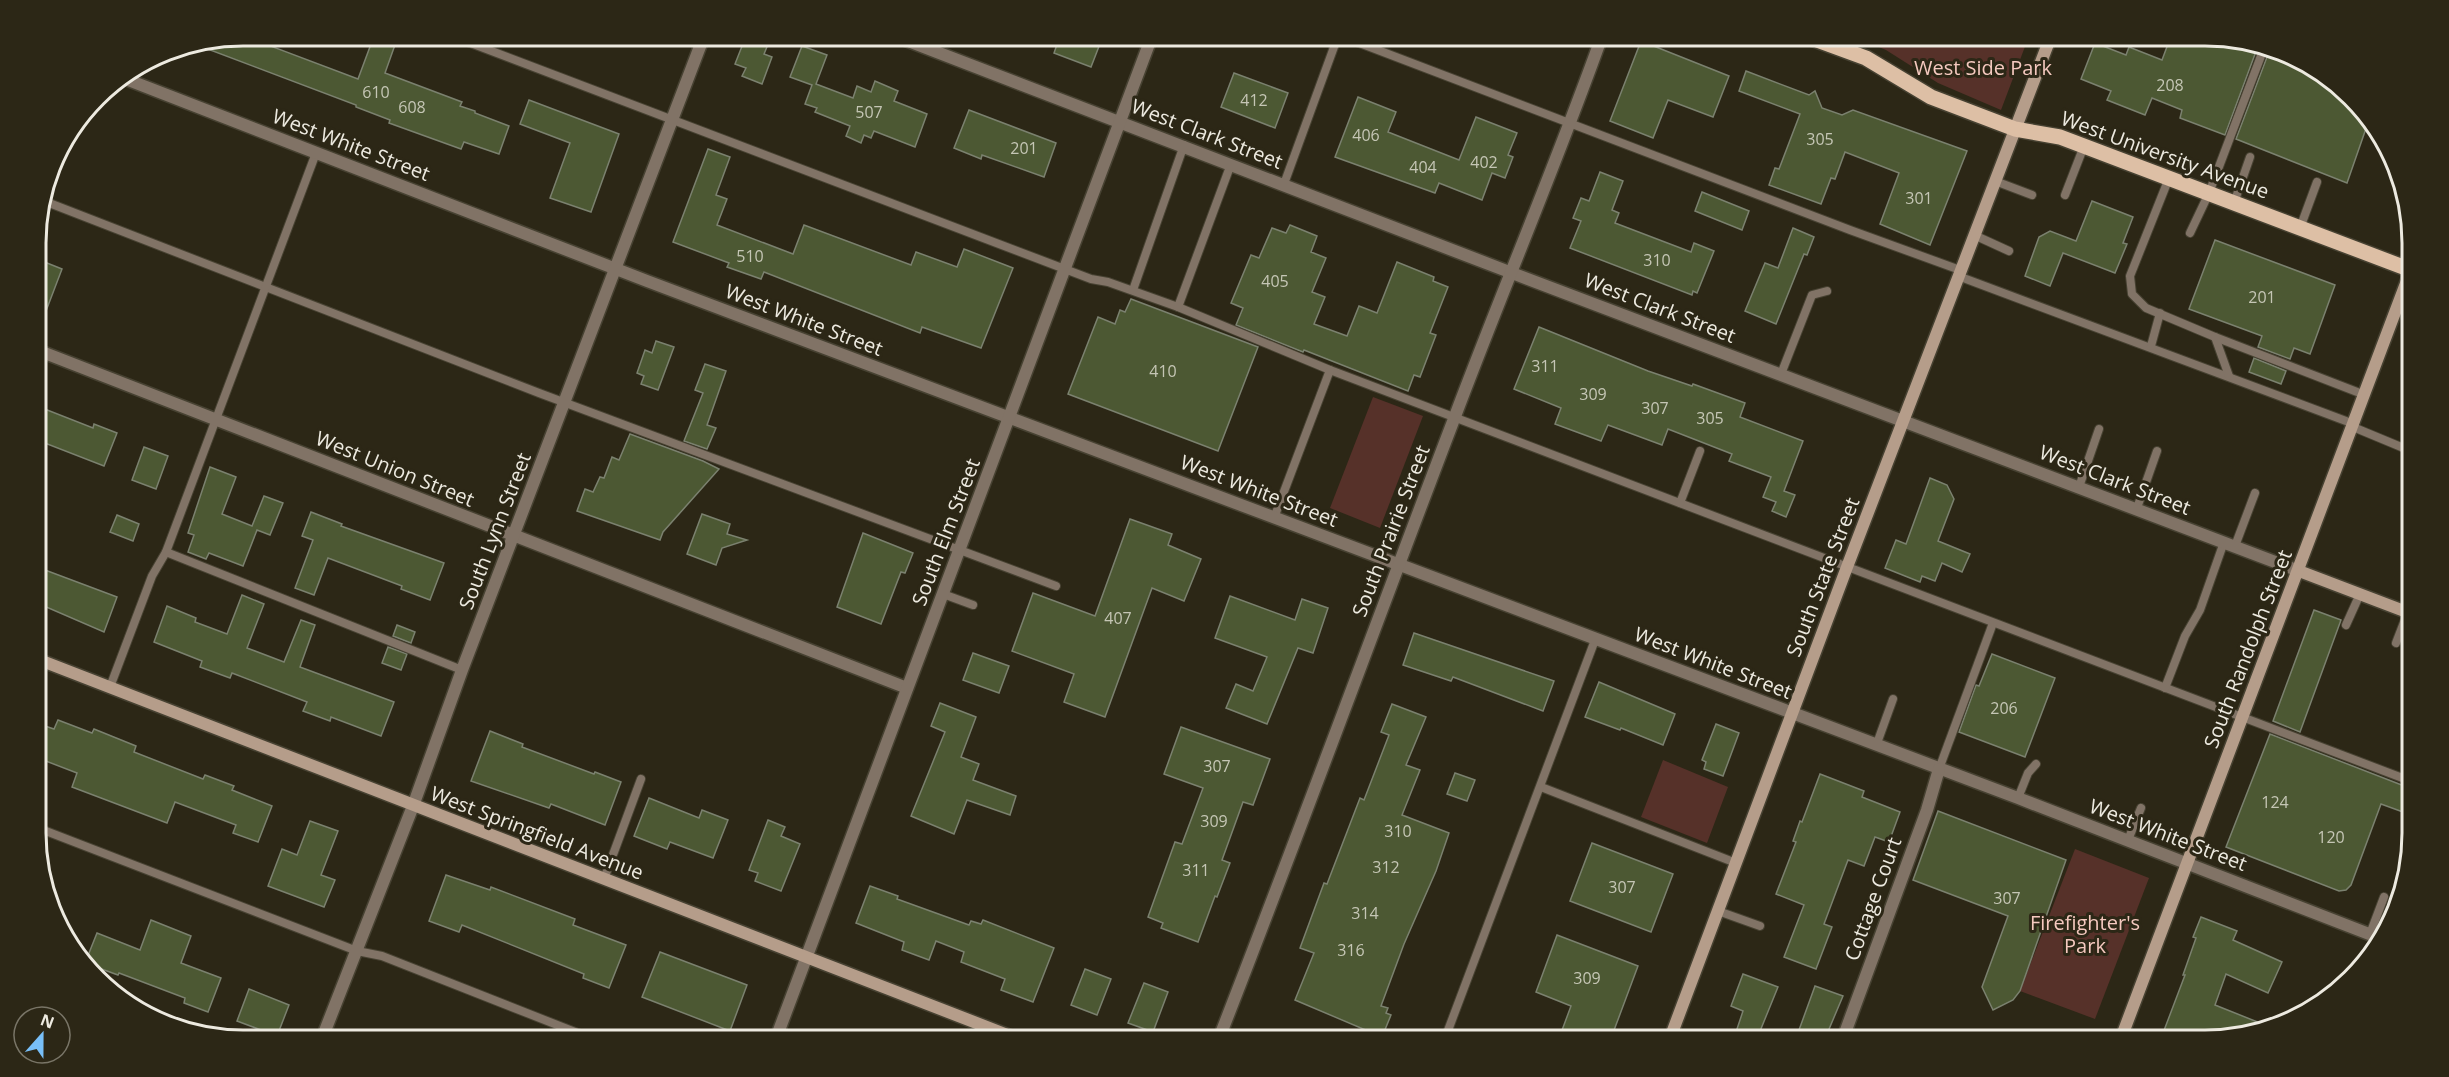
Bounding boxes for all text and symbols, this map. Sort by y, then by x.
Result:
park label: West Side Park [1914,54,2053,81]
house number: 208 [2156,74,2184,96]
house number: 610 [362,81,390,103]
house number: 412 [1240,89,1268,111]
street label: West Clark Street [1128,92,1287,175]
house number: 608 [398,96,426,118]
house number: 507 [855,101,883,123]
street label: West White Street [269,102,434,187]
street label: West University Avenue [2057,104,2273,205]
house number: 406 [1352,124,1380,146]
house number: 305 [1806,128,1834,150]
house number: 201 [1010,137,1038,159]
house number: 402 [1470,151,1498,173]
house number: 404 [1409,156,1437,178]
house number: 301 [1905,187,1933,209]
house number: 510 [736,245,764,267]
house number: 310 [1643,249,1671,271]
street label: West Clark Street [1581,266,1740,349]
house number: 405 [1261,270,1289,292]
street label: West White Street [722,277,887,362]
house number: 201 [2248,286,2276,308]
house number: 311 [1531,355,1559,377]
house number: 410 [1149,360,1177,382]
house number: 309 [1579,383,1607,405]
house number: 307 [1641,397,1669,419]
house number: 305 [1696,407,1724,429]
street label: West Union Street [312,424,479,513]
street label: West Clark Street [2036,438,2195,521]
street label: South Prairie Street [1345,441,1436,620]
street label: West White Street [1177,448,1342,533]
street label: South Lynn Street [452,449,537,613]
street label: South Elm Street [905,454,986,609]
street label: South State Street [1780,493,1865,660]
street label: South Randolph Street [2197,546,2298,752]
house number: 407 [1104,607,1132,629]
street label: West White Street [1631,620,1796,705]
house number: 206 [1990,697,2018,719]
house number: 307 [1203,755,1231,777]
street label: West Springfield Avenue [427,779,648,886]
house number: 124 [2261,791,2289,813]
street label: West White Street [2086,792,2251,877]
house number: 309 [1200,810,1228,832]
house number: 310 [1384,820,1412,842]
house number: 120 [2317,826,2345,848]
street label: Cottage Court [1838,833,1907,964]
house number: 312 [1372,856,1400,878]
house number: 311 [1182,859,1210,881]
house number: 307 [1608,876,1636,898]
house number: 307 [1993,887,2021,909]
house number: 314 [1351,902,1379,924]
park label: Firefighter's Park [2030,909,2140,959]
house number: 316 [1337,939,1365,961]
house number: 309 [1573,967,1601,989]
north arrow [12,1005,72,1065]
text: N [37,1008,57,1034]

